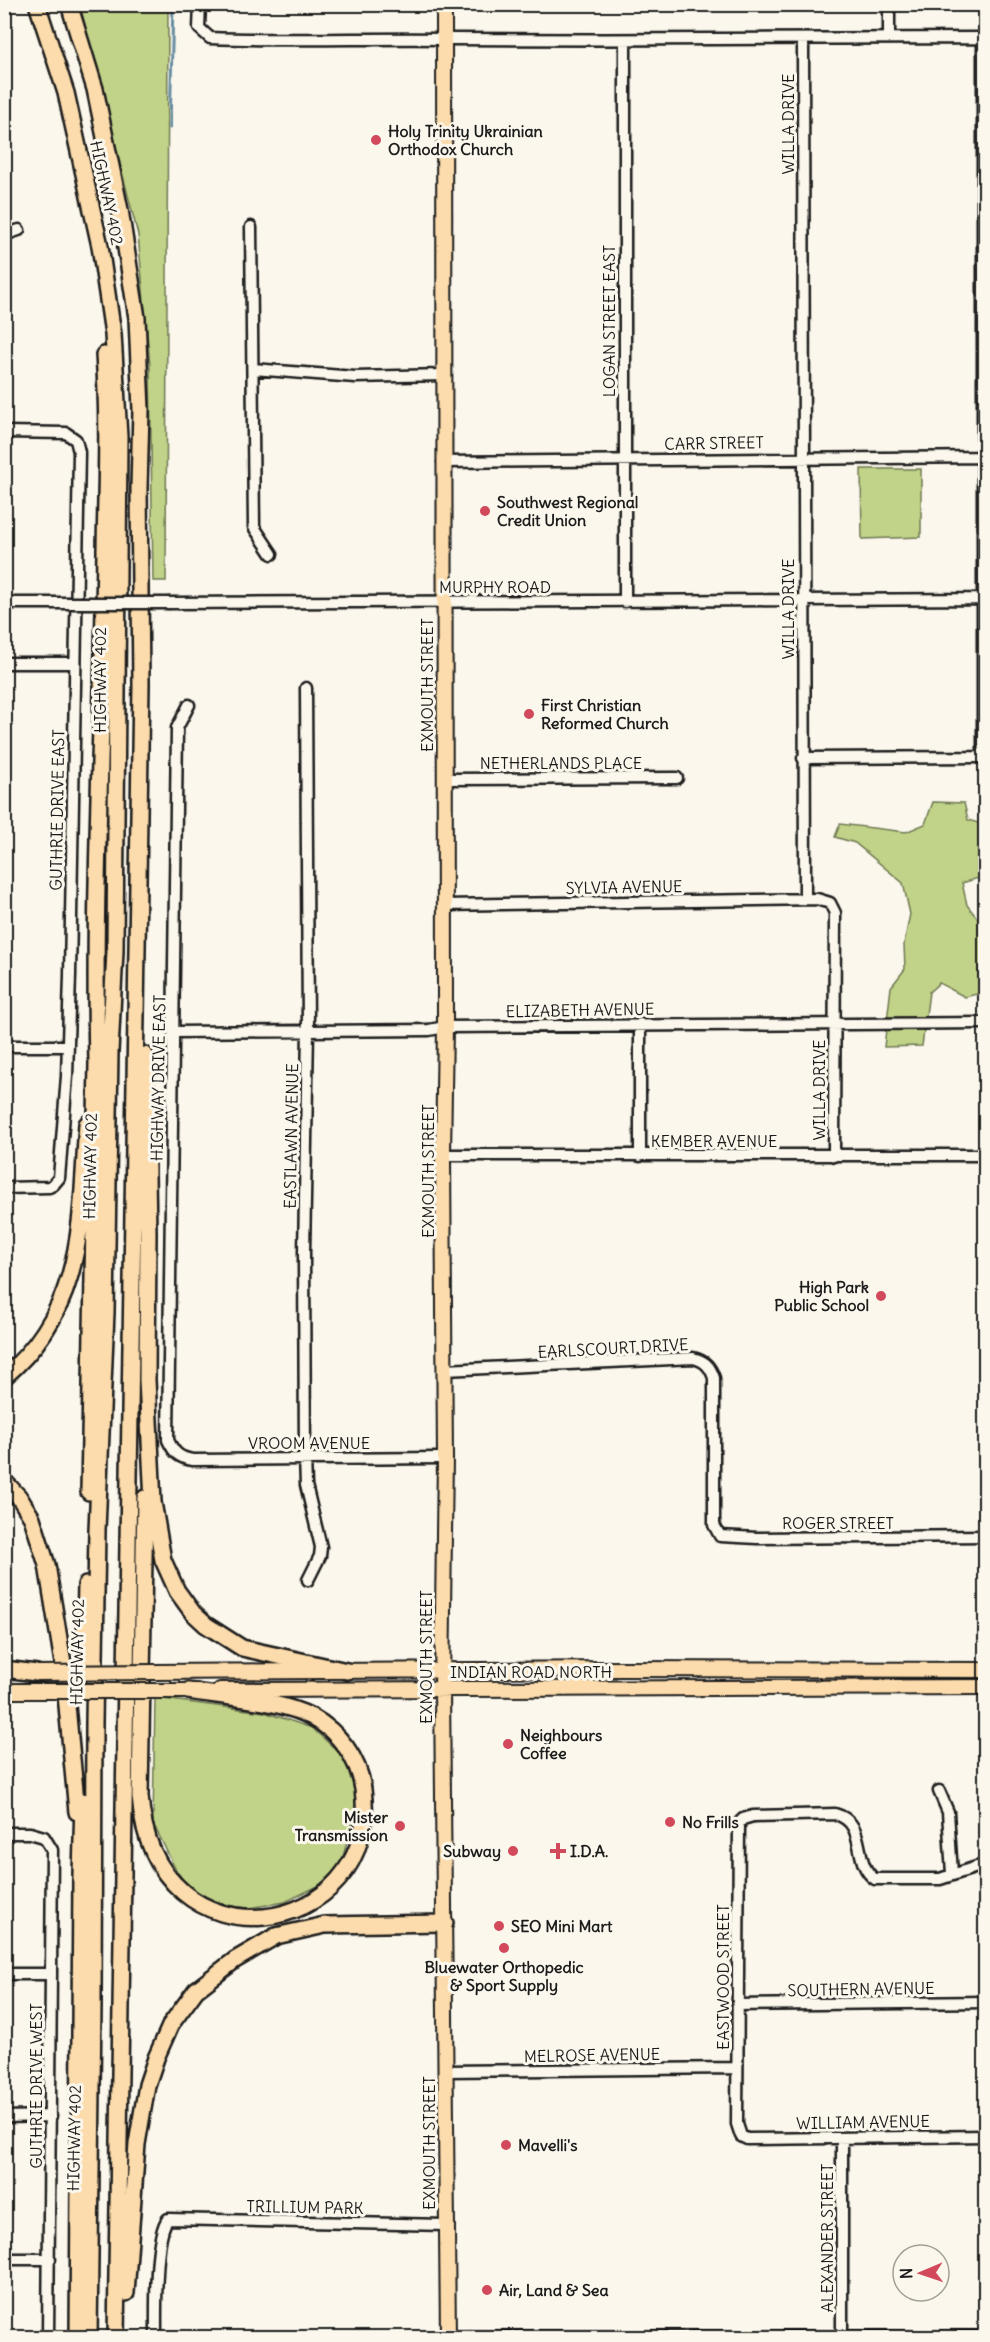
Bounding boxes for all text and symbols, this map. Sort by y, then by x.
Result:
street label: WILLA DRIVE [778,74,798,174]
place label: Holy Trinity Ukrainian Orthodox Church [388,121,543,159]
marker: Holy Trinity Ukrainian Orthodox Church [369,133,383,147]
street label: HIGHWAY 402 [86,139,128,247]
street label: LOGAN STREET EAST [599,245,619,397]
street label: CARR STREET [664,432,764,454]
place label: Southwest Regional Credit Union [497,492,638,530]
marker: Southwest Regional Credit Union [478,504,492,518]
street label: WILLA DRIVE [778,559,798,659]
street label: MURPHY ROAD [439,577,551,597]
street label: EXMOUTH STREET [417,618,437,752]
street label: HIGHWAY 402 [90,627,110,733]
place label: First Christian Reformed Church [541,695,669,733]
marker: First Christian Reformed Church [522,707,536,721]
street label: GUTHRIE DRIVE EAST [46,729,68,891]
street label: NETHERLANDS PLACE [480,753,642,773]
street label: SYLVIA AVENUE [565,876,683,898]
street label: HIGHWAY DRIVE EAST [147,995,169,1161]
street label: ELIZABETH AVENUE [506,999,654,1021]
street label: WILLA DRIVE [809,1040,829,1140]
street label: EASTLAWN AVENUE [280,1063,302,1209]
street label: EXMOUTH STREET [418,1104,438,1238]
street label: HIGHWAY 402 [79,1113,101,1219]
street label: KEMBER AVENUE [651,1131,777,1151]
place label: High Park Public School [774,1277,869,1315]
marker: High Park Public School [874,1289,888,1303]
street label: EARLSCOURT DRIVE [537,1334,689,1362]
street label: VROOM AVENUE [248,1433,370,1453]
street label: ROGER STREET [782,1513,894,1533]
street label: EXMOUTH STREET [416,1590,436,1724]
street label: HIGHWAY 402 [66,1599,88,1705]
street label: INDIAN ROAD NORTH [450,1662,612,1682]
place label: Neighbours Coffee [520,1725,602,1763]
marker: Neighbours Coffee [501,1737,515,1751]
place label: Mister Transmission [295,1807,388,1845]
place label: No Frills [682,1812,739,1832]
marker: No Frills [663,1815,677,1829]
marker: Mister Transmission [393,1819,407,1833]
place label: Subway [443,1841,501,1862]
place label: I.D.A. [570,1841,608,1861]
marker: Subway [506,1844,520,1858]
marker: I.D.A. [551,1844,565,1858]
street label: EASTWOOD STREET [713,1904,733,2050]
place label: SEO Mini Mart [511,1916,613,1936]
marker: SEO Mini Mart [492,1919,506,1933]
marker: Bluewater Orthopedic & Sport Supply [497,1941,511,1955]
place label: Bluewater Orthopedic & Sport Supply [424,1957,584,1996]
street label: SOUTHERN AVENUE [787,1978,935,2000]
street label: GUTHRIE DRIVE WEST [26,2003,46,2169]
street label: MELROSE AVENUE [524,2044,660,2066]
street label: EXMOUTH STREET [419,2076,439,2210]
street label: HIGHWAY 402 [63,2085,85,2191]
street label: WILLIAM AVENUE [796,2111,930,2133]
place label: Mavelli's [518,2135,577,2155]
marker: Mavelli's [499,2138,513,2152]
street label: ALEXANDER STREET [817,2164,837,2312]
street label: TRILLIUM PARK [246,2196,364,2218]
north arrow [891,2243,951,2303]
text: N [896,2268,916,2279]
place label: Air, Land & Sea [499,2280,609,2300]
marker: Air, Land & Sea [480,2283,494,2297]

